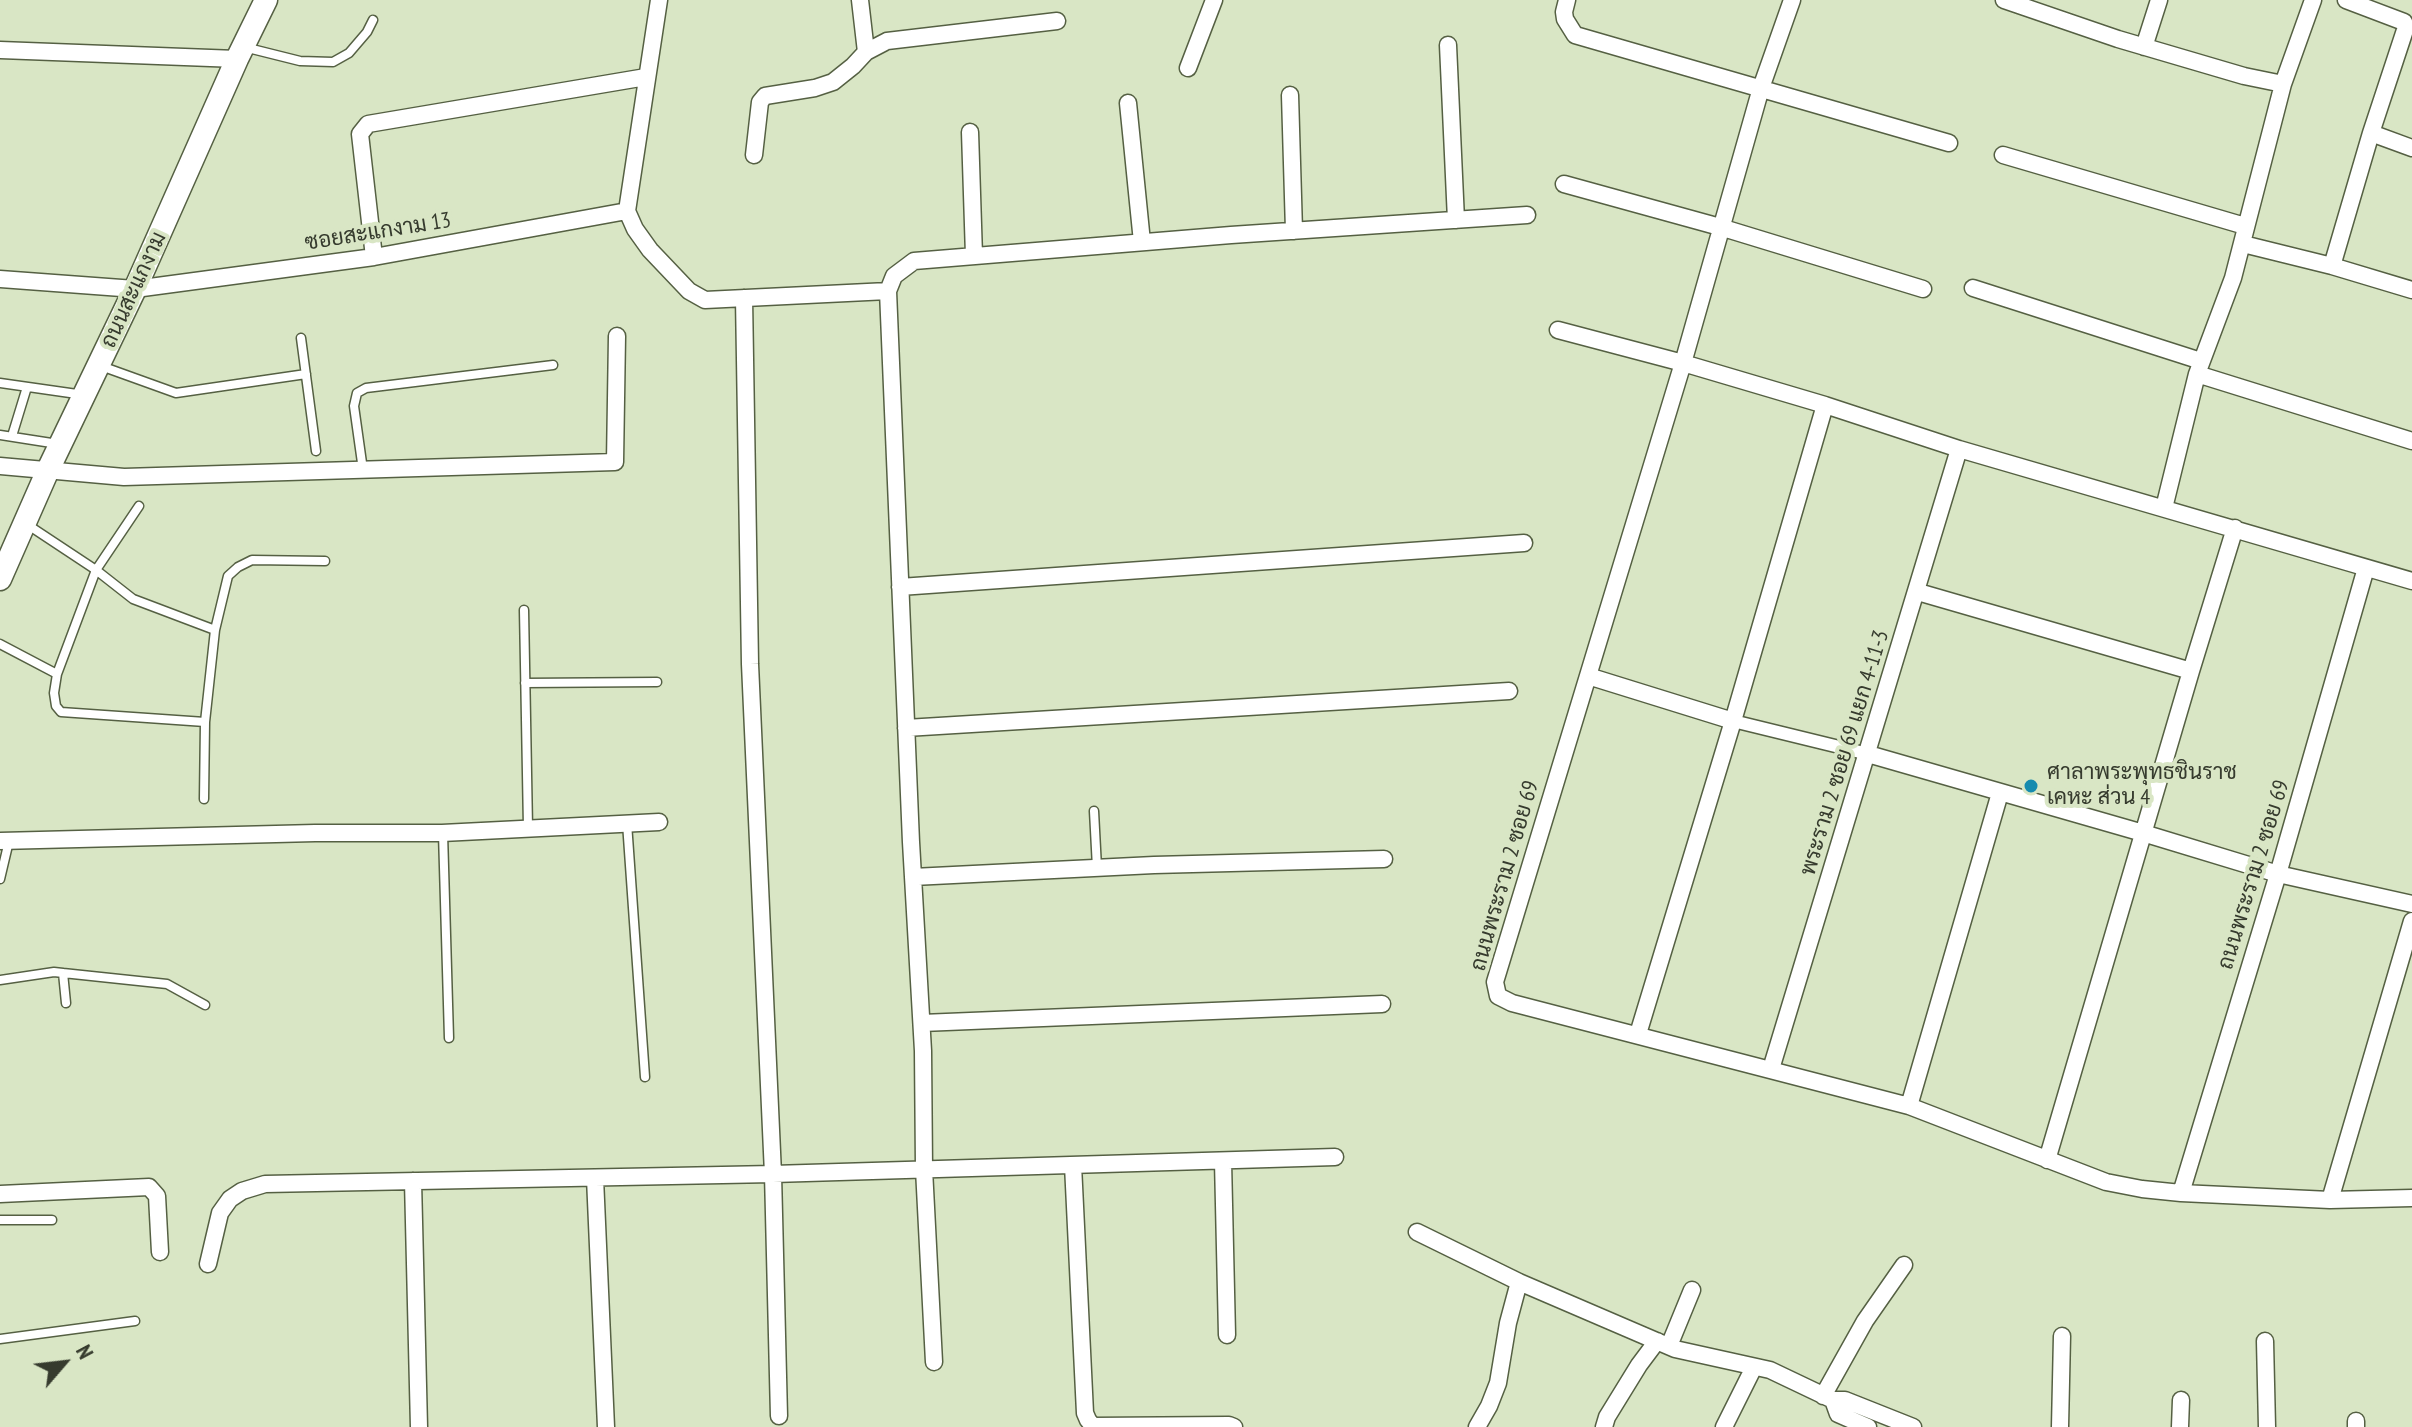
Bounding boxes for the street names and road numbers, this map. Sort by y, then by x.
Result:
street label: ซอยสะแกงาม 13 [303,207,453,257]
street label: ถนนสะแกงาม [96,228,172,352]
street label: พระราม 2 ซอย 69 แยก 4-11-3 [1795,627,1895,879]
street label: ถนนพระราม 2 ซอย 69 [2213,777,2295,973]
street label: ถนนพระราม 2 ซอย 69 [1465,778,1545,974]

